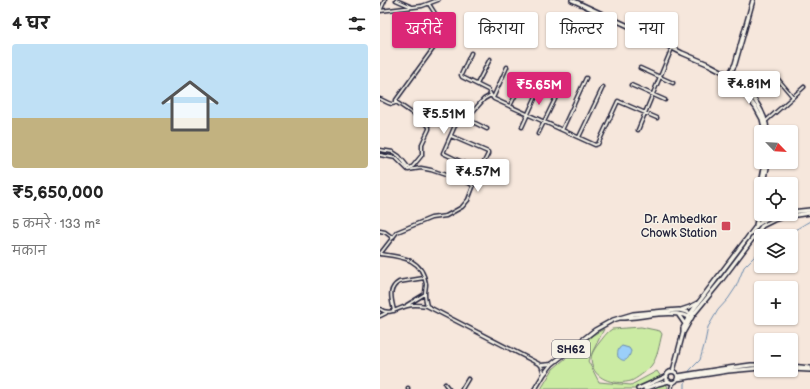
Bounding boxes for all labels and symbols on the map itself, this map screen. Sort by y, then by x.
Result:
pin: ₹4.81M [716,71,782,105]
pin: ₹5.65M [506,72,572,106]
pin: ₹5.51M [411,101,477,135]
north arrow [754,125,798,169]
pin: ₹4.57M [445,159,511,193]
place label: Dr. Ambedkar Chowk Station [641,212,718,241]
marker: Dr. Ambedkar Chowk Station [720,220,732,232]
road number: SH62 [552,340,590,358]

